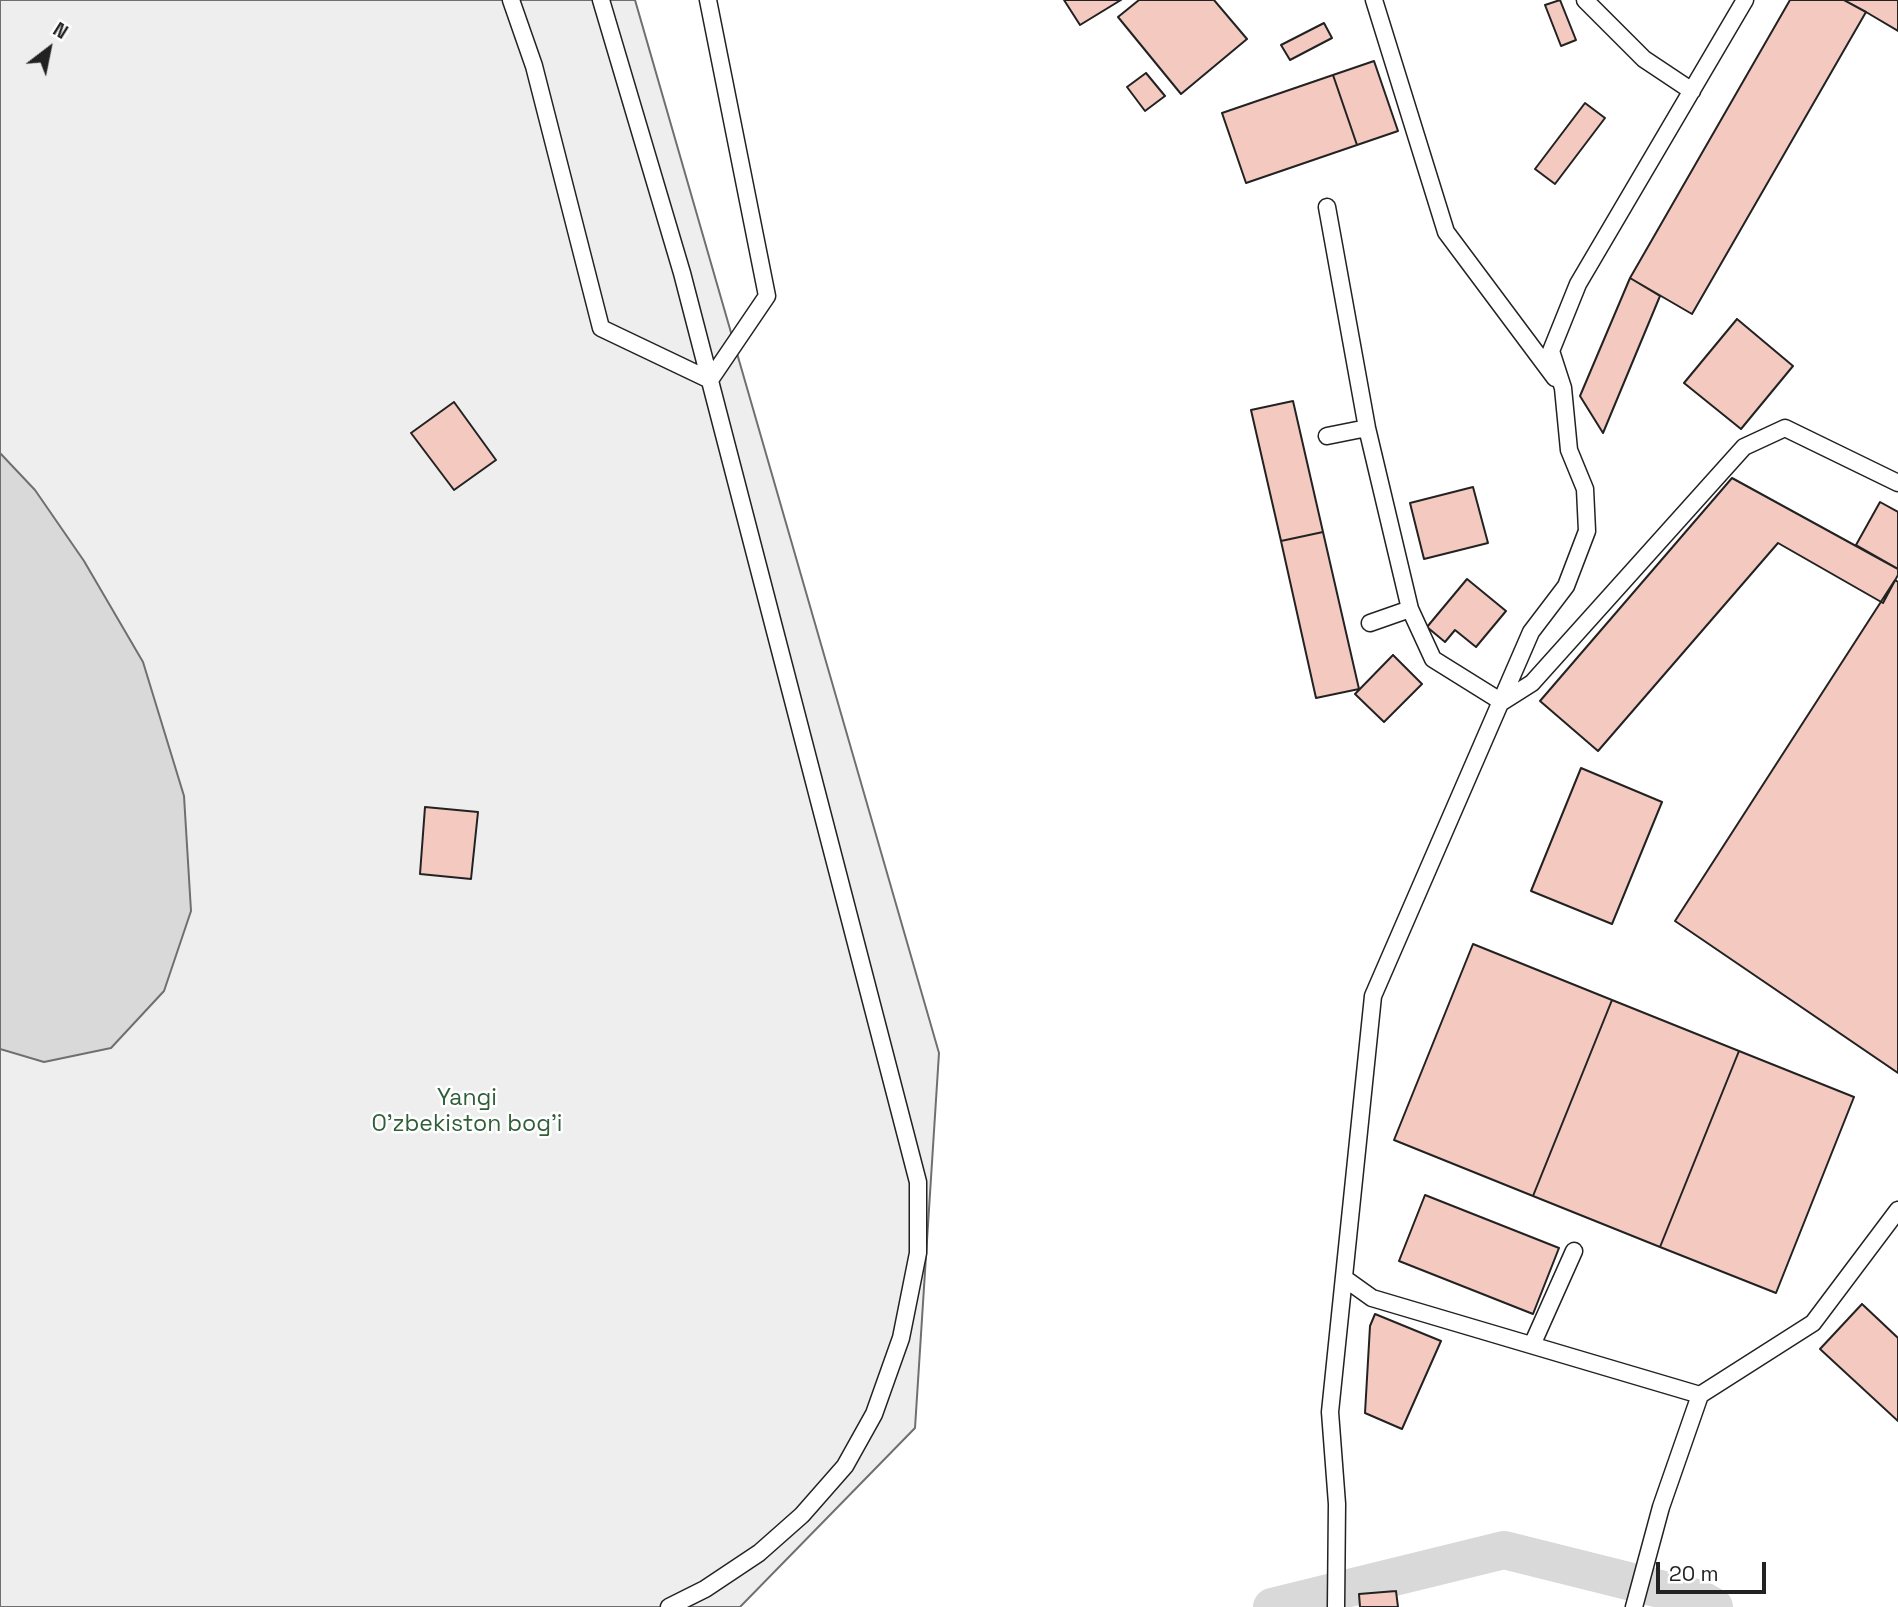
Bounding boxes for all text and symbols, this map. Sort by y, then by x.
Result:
north arrow [14,14,84,84]
text: N [48,17,72,45]
park label: Yangi O'zbekiston bog'i [372,1085,562,1139]
scale bar [1660,1548,1770,1592]
text: 20 m [1669,1560,1719,1587]

